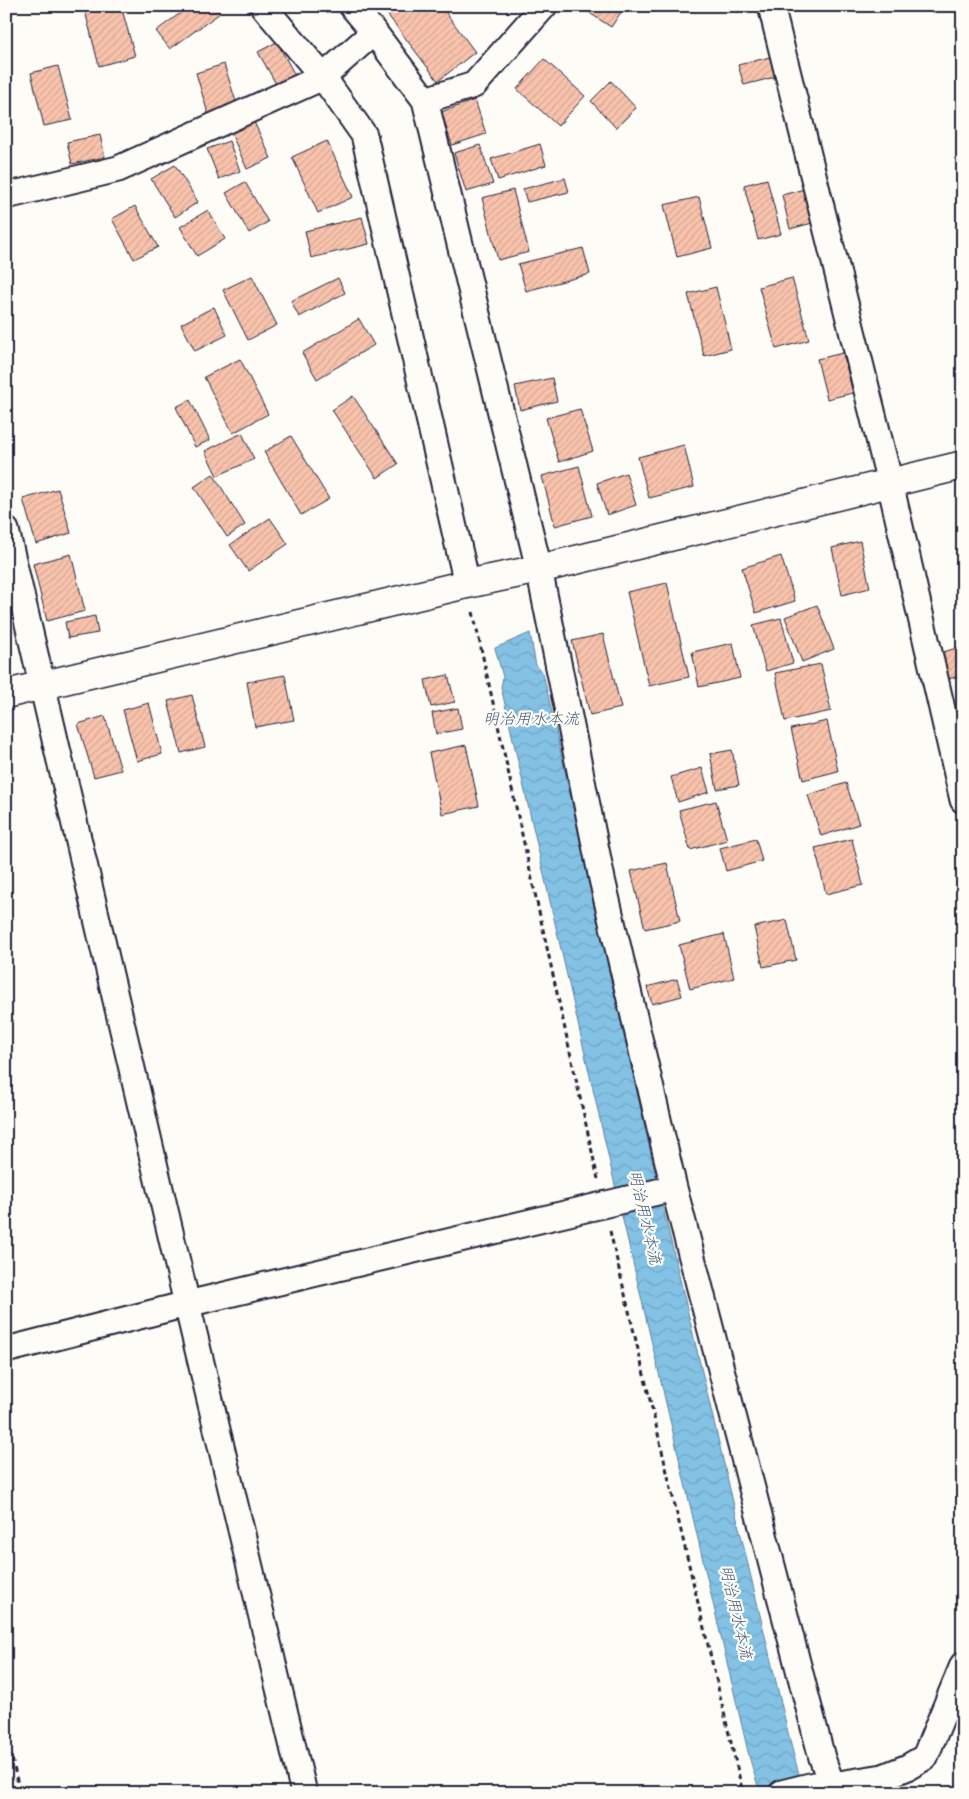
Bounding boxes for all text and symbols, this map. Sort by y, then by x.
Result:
water label: 明治用水本流 [483,707,580,729]
water label: 明治用水本流 [624,1168,668,1267]
water label: 明治用水本流 [715,1563,759,1662]

